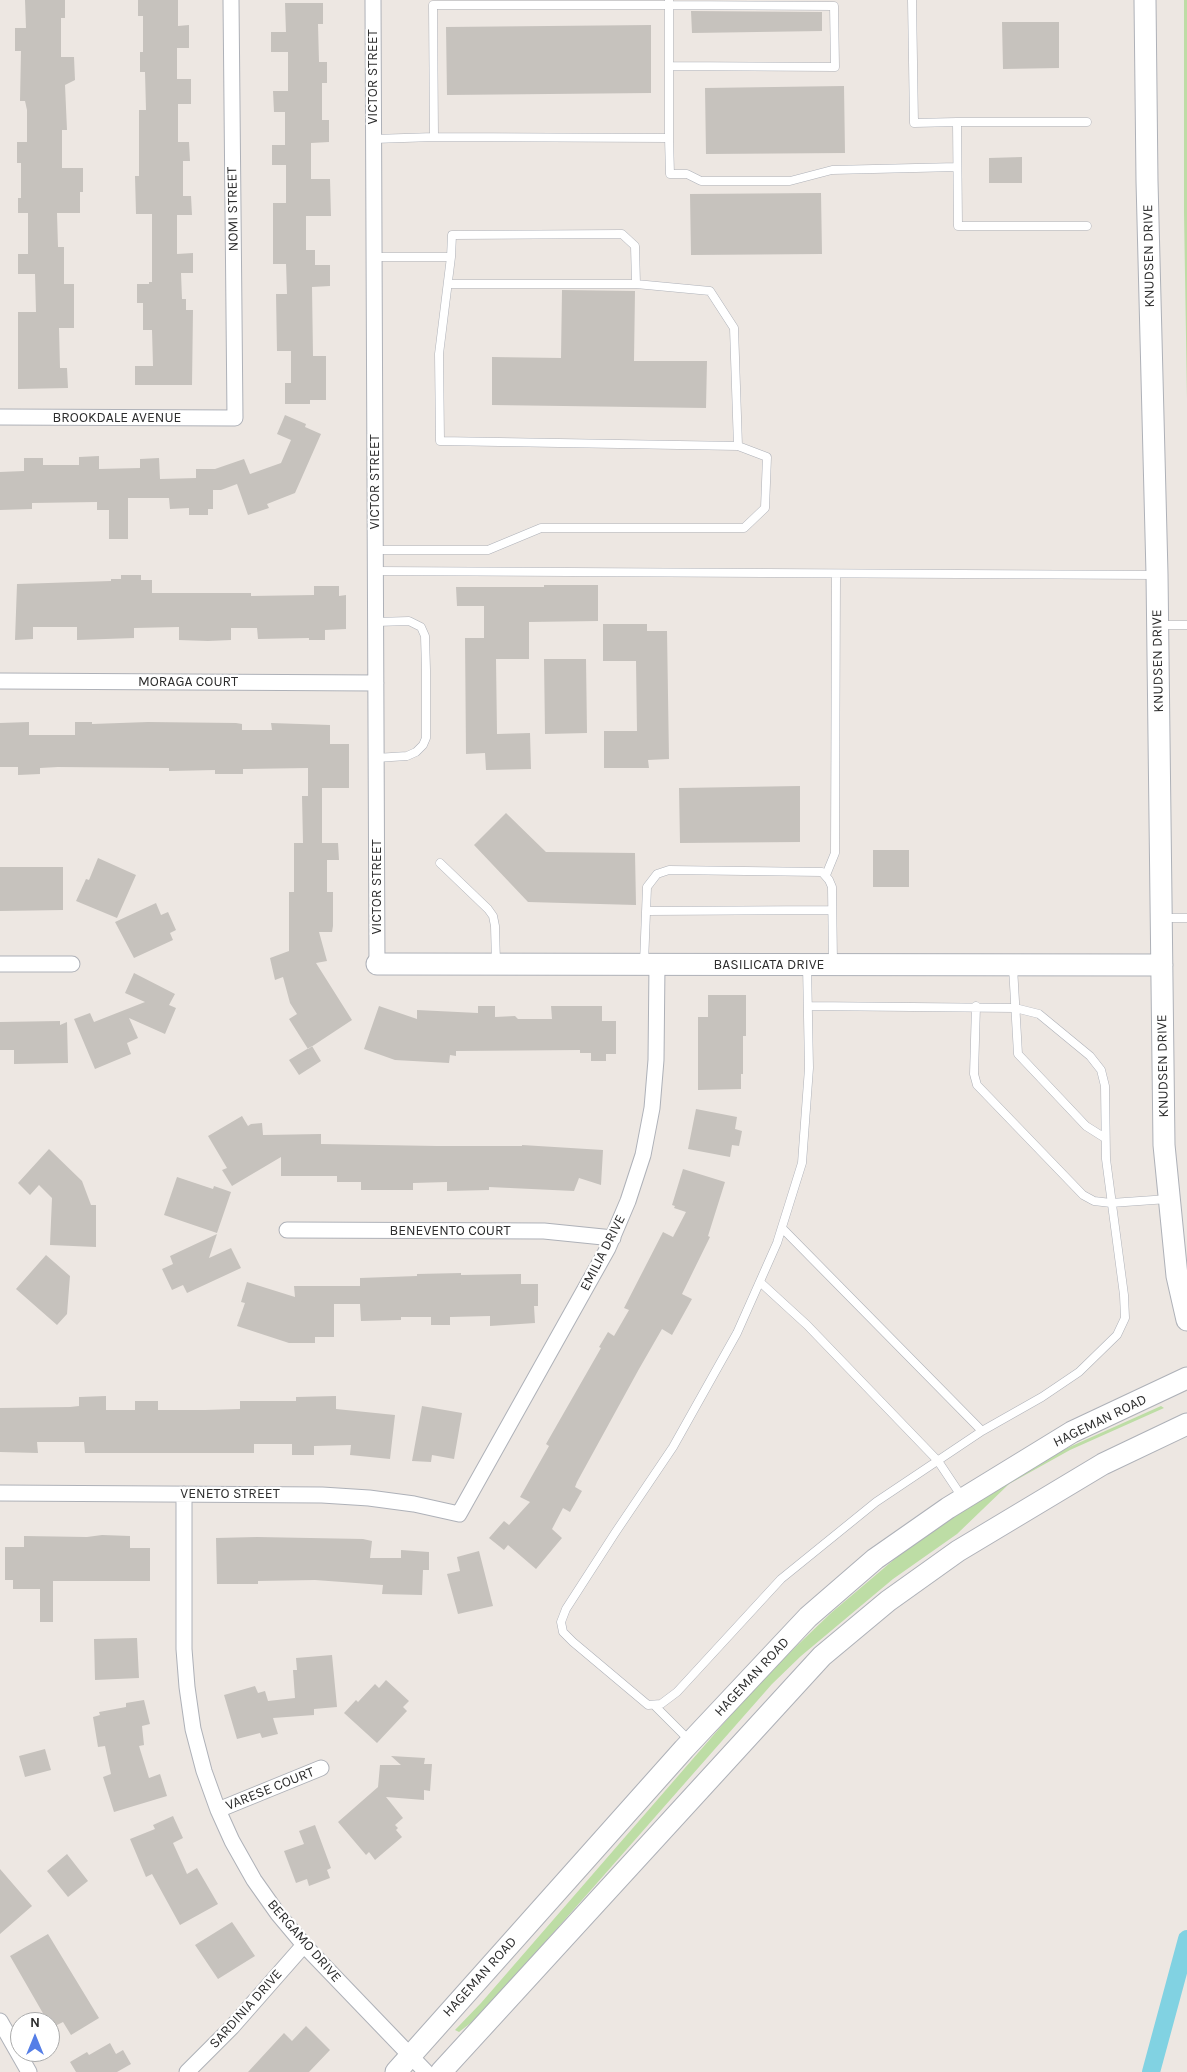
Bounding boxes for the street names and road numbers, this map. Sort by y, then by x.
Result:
street label: VICTOR STREET [365,29,381,125]
street label: NOMI STREET [224,167,242,251]
street label: KNUDSEN DRIVE [1140,204,1158,308]
street label: BROOKDALE AVENUE [53,410,181,426]
street label: VICTOR STREET [367,434,383,530]
street label: KNUDSEN DRIVE [1149,609,1167,713]
street label: MORAGA COURT [138,674,238,690]
street label: VICTOR STREET [369,839,385,935]
street label: BASILICATA DRIVE [714,957,824,973]
street label: KNUDSEN DRIVE [1154,1014,1172,1118]
street label: EMILIA DRIVE [577,1212,629,1294]
street label: BENEVENTO COURT [389,1223,511,1239]
street label: HAGEMAN ROAD [1050,1391,1150,1451]
street label: VENETO STREET [180,1486,280,1502]
street label: HAGEMAN ROAD [711,1634,793,1720]
street label: VARESE COURT [223,1764,317,1814]
street label: BERGAMO DRIVE [264,1896,344,1986]
street label: HAGEMAN ROAD [440,1933,520,2021]
street label: SARDINIA DRIVE [206,1966,286,2052]

